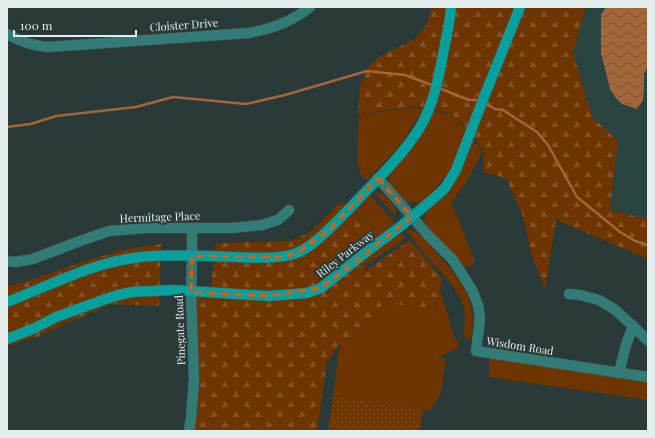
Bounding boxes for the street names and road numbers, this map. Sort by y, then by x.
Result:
street label: Cloister Drive [149,15,219,34]
street label: Hermitage Place [119,208,201,225]
street label: Riley Parkway [313,226,377,281]
street label: Pinegate Road [171,294,188,365]
street label: Wisdom Road [484,333,555,358]

